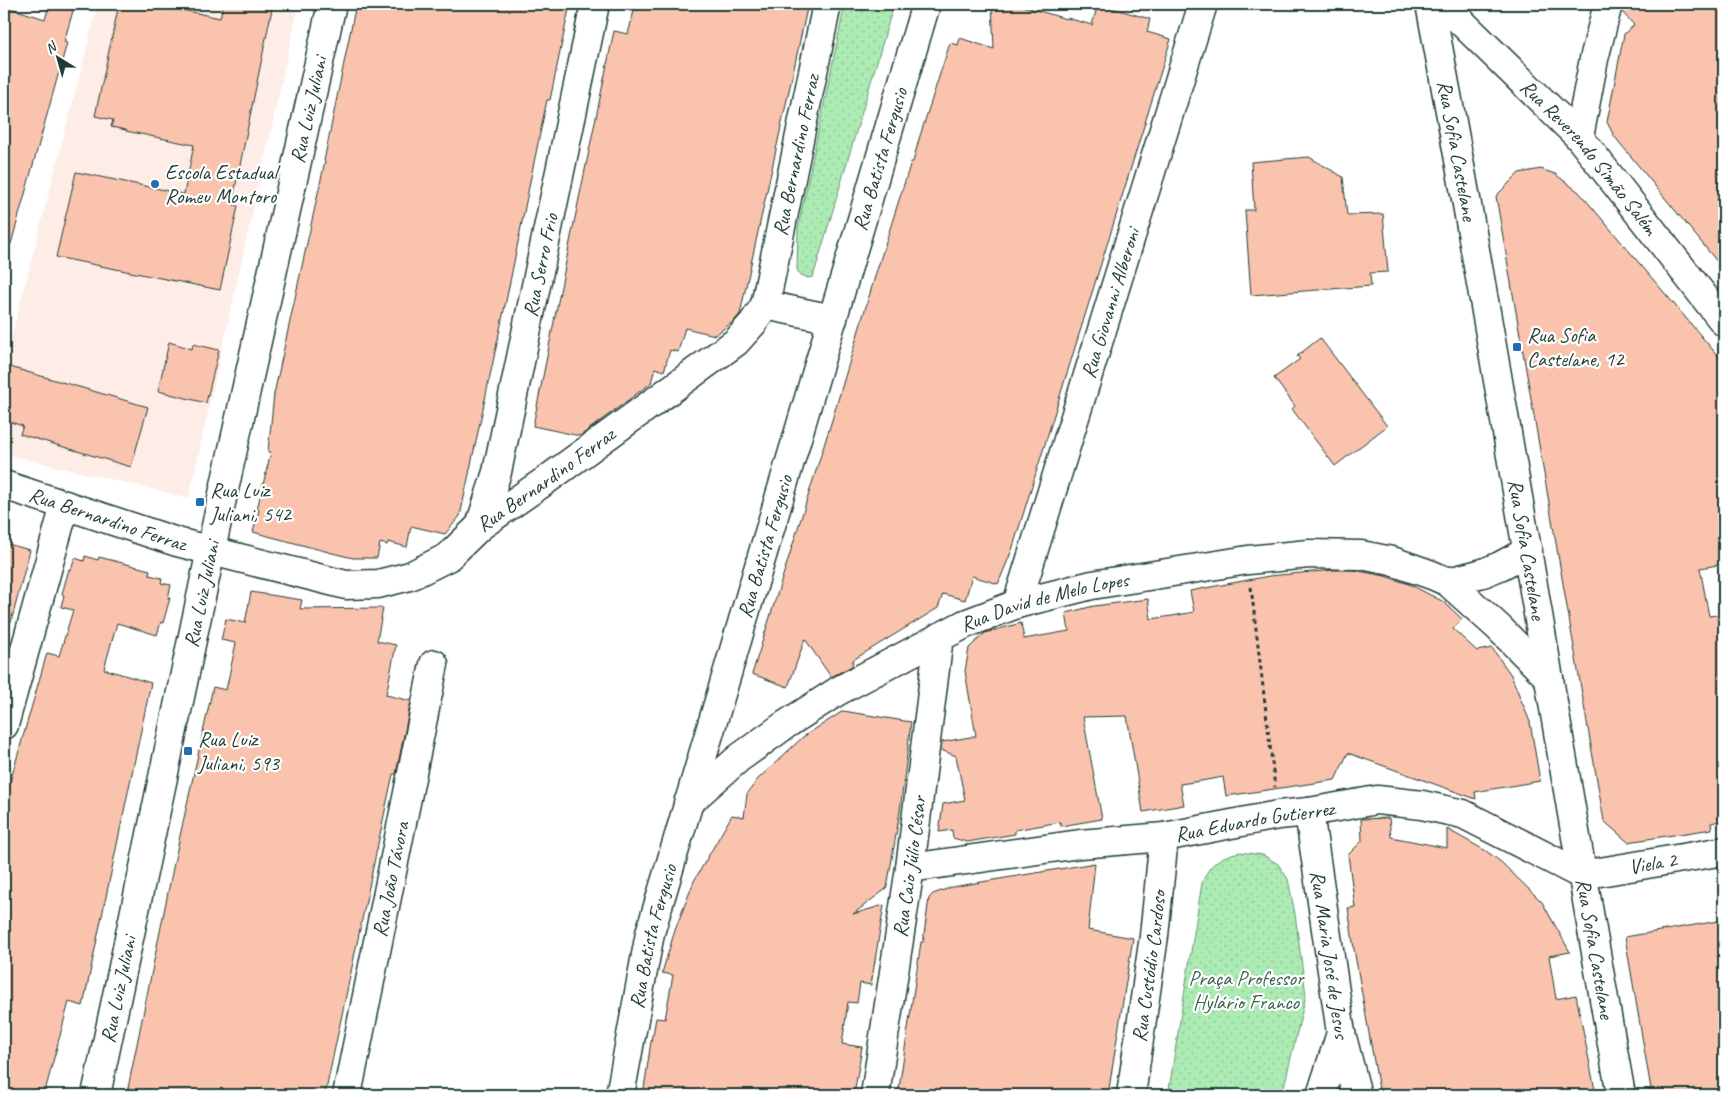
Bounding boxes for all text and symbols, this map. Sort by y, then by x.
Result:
north arrow [32,32,82,82]
text: N [42,37,61,57]
street label: Rua Luiz Juliani [284,51,334,166]
street label: Rua Bernardino Ferraz [767,70,826,238]
street label: Rua Reverendo Simão Salém [1515,74,1665,242]
street label: Rua Sofia Castelane [1432,78,1483,224]
street label: Rua Batista Fergusio [846,83,914,234]
place label: Escola Estadual Romeu Montoro [165,159,280,209]
marker: Escola Estadual Romeu Montoro [149,178,161,190]
street label: Rua Serro Frio [517,210,564,319]
street label: Rua Giovanni Alberoni [1075,222,1147,381]
place label: Rua Sofia Castelane, 12 [1527,322,1625,372]
marker: Rua Sofia Castelane, 12 [1511,341,1523,353]
street label: Rua Bernardino Ferraz [471,420,622,538]
street label: Rua Batista Fergusio [731,470,799,621]
place label: Rua Luiz Juliani, 542 [209,477,293,527]
street label: Rua Sofia Castelane [1502,477,1552,623]
street label: Rua Bernardino Ferraz [26,481,191,557]
marker: Rua Luiz Juliani, 542 [194,496,206,508]
street label: Rua Luiz Juliani [178,535,226,650]
street label: Rua David de Melo Lopes [957,566,1132,638]
place label: Rua Luiz Juliani, 593 [197,726,281,776]
marker: Rua Luiz Juliani, 593 [182,745,194,757]
street label: Rua Caio Júlio César [887,793,932,939]
street label: Rua Eduardo Gutierrez [1173,794,1339,848]
street label: Rua João Távora [366,818,415,939]
street label: Viela 2 [1627,846,1680,880]
street label: Rua Batista Fergusio [623,860,683,1011]
street label: Rua Maria José de Jesus [1305,869,1355,1043]
street label: Rua Sofia Castelane [1570,876,1620,1022]
street label: Rua Custódio Cardoso [1126,887,1172,1044]
street label: Rua Luiz Juliani [94,930,143,1045]
park label: Praça Professor Hylário Franco [1188,965,1305,1015]

